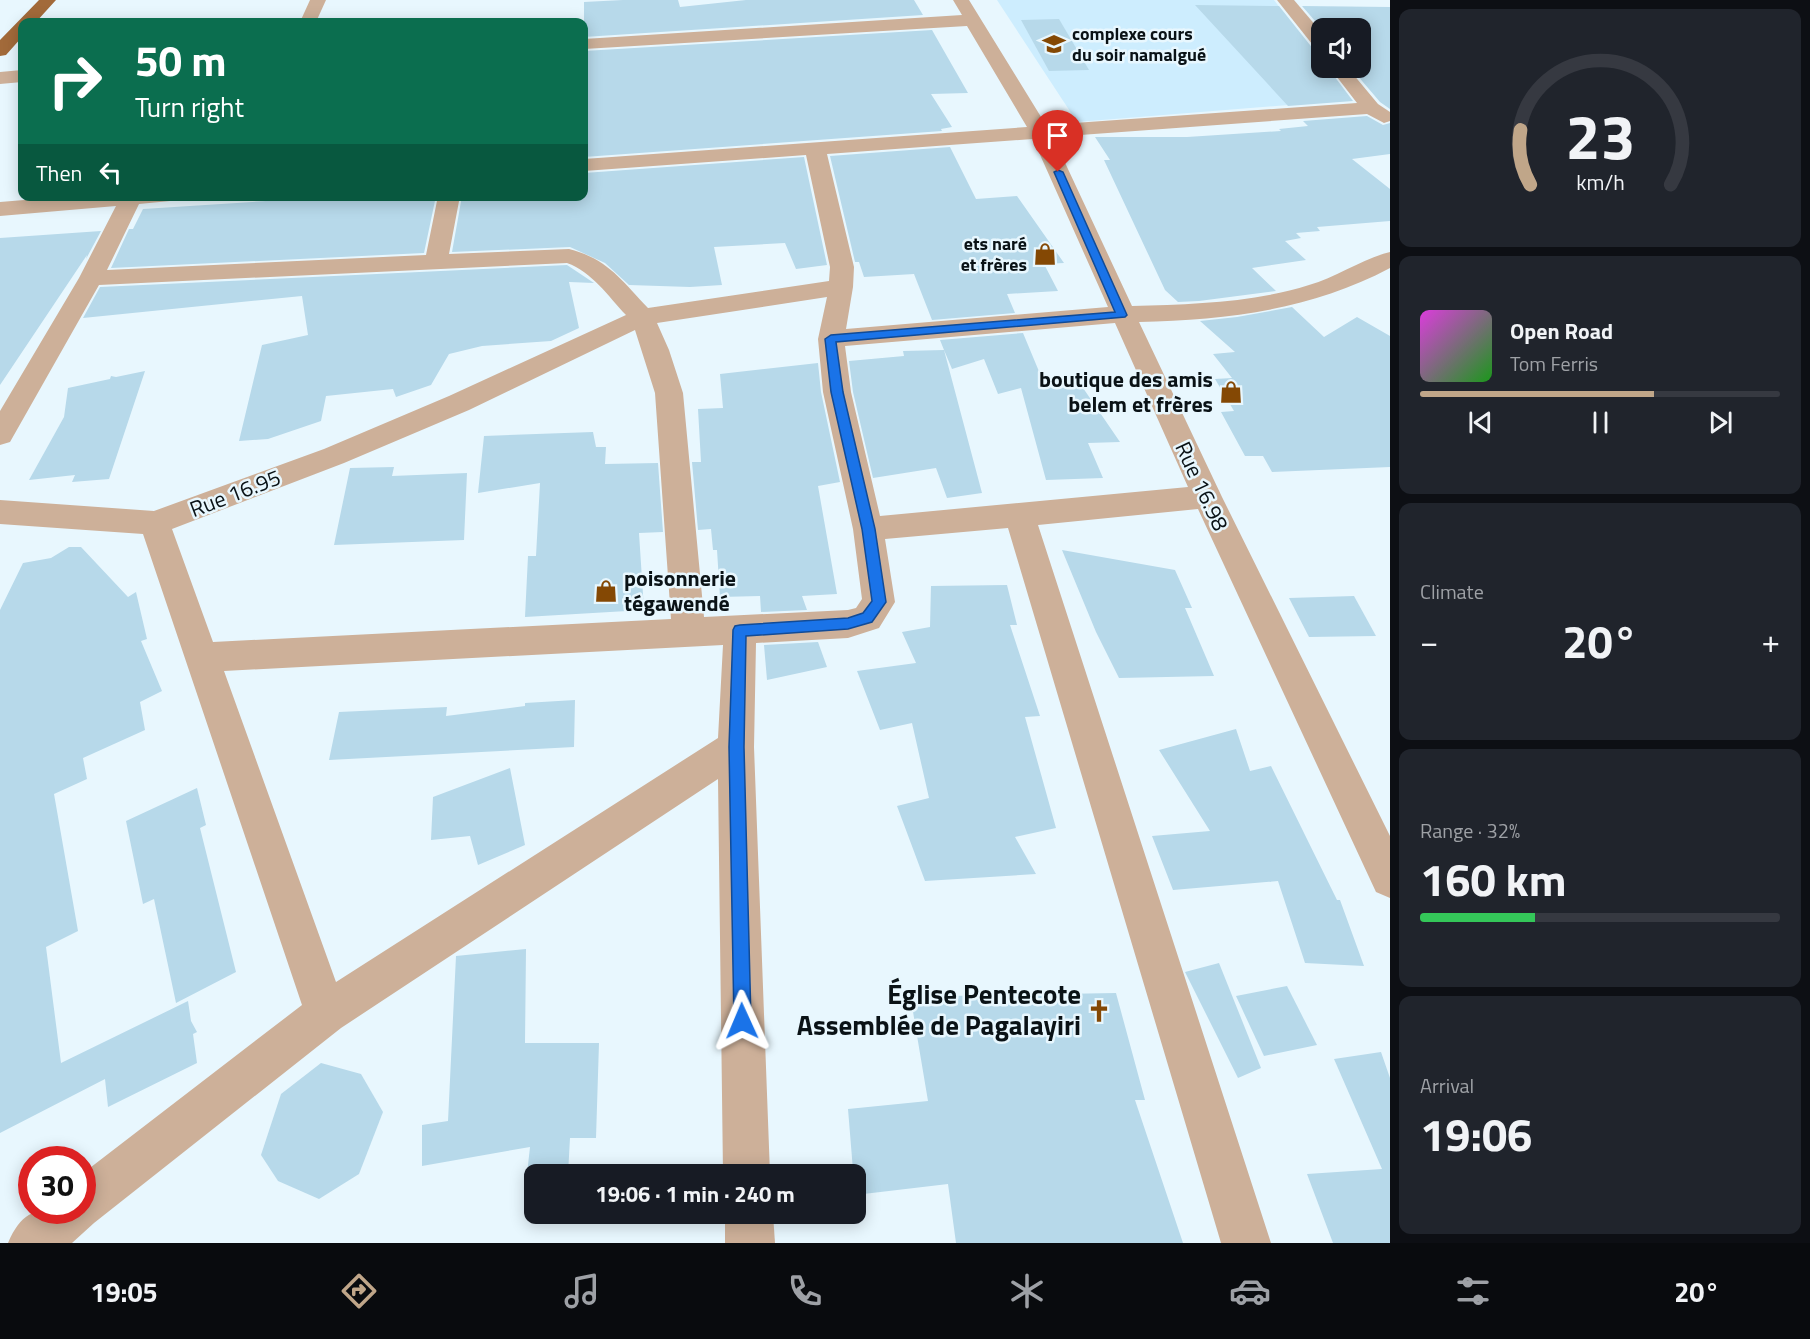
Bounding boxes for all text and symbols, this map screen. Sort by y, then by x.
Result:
map controls [1311,18,1371,78]
button: sound [1311,18,1371,78]
place label: complexe cours du soir namalgué [1072,20,1206,68]
text: 50 m [135,28,227,92]
school or university icon: complexe cours du soir namalgué [1041,31,1067,57]
icon: right [36,42,114,120]
text: Turn right [135,86,244,127]
text: 23 [1565,88,1635,183]
pin [1032,110,1083,172]
icon: arrive [1041,119,1074,152]
text: Then [36,156,82,190]
icon: left [94,156,127,189]
text: km/h [1576,166,1624,198]
place label: ets naré et frères [961,230,1027,278]
shop icon: ets naré et frères [1032,241,1058,267]
text: Open Road [1510,314,1613,348]
text: Tom Ferris [1510,348,1598,379]
place label: boutique des amis belem et frères [1039,362,1213,421]
shop icon: boutique des amis belem et frères [1218,379,1244,405]
icon: previous [1464,406,1497,439]
icon: pause [1584,406,1617,439]
icon: next [1704,406,1737,439]
street label: Rue 16.98 [1166,436,1238,536]
street label: Rue 16.95 [184,460,286,526]
place label: poisonnerie tégawendé [624,561,736,620]
text: Climate [1420,576,1484,607]
shop icon: poisonnerie tégawendé [593,578,619,604]
text: 20° [1562,607,1638,675]
text: − [1420,616,1438,666]
text: + [1762,616,1780,666]
text: Range · 32% [1420,815,1520,846]
text: 160 km [1420,845,1566,913]
place label: Église Pentecote Assemblée de Pagalayiri [797,973,1081,1045]
position arrow [710,989,774,1053]
church icon: Église Pentecote Assemblée de Pagalayiri [1086,998,1112,1024]
text: Arrival [1420,1070,1474,1101]
text: 19:06 [1420,1100,1532,1168]
speed limit sign: 30 [18,1146,96,1224]
text: 19:06 · 1 min · 240 m [595,1177,795,1211]
icon: directions [338,1270,380,1312]
icon: music [561,1270,603,1312]
icon: phone [784,1270,826,1312]
icon: climate [1006,1270,1048,1312]
icon: car [1229,1270,1271,1312]
icon: filters [1452,1270,1494,1312]
text: 19:05 [90,1271,158,1312]
text: 20° [1674,1271,1720,1312]

